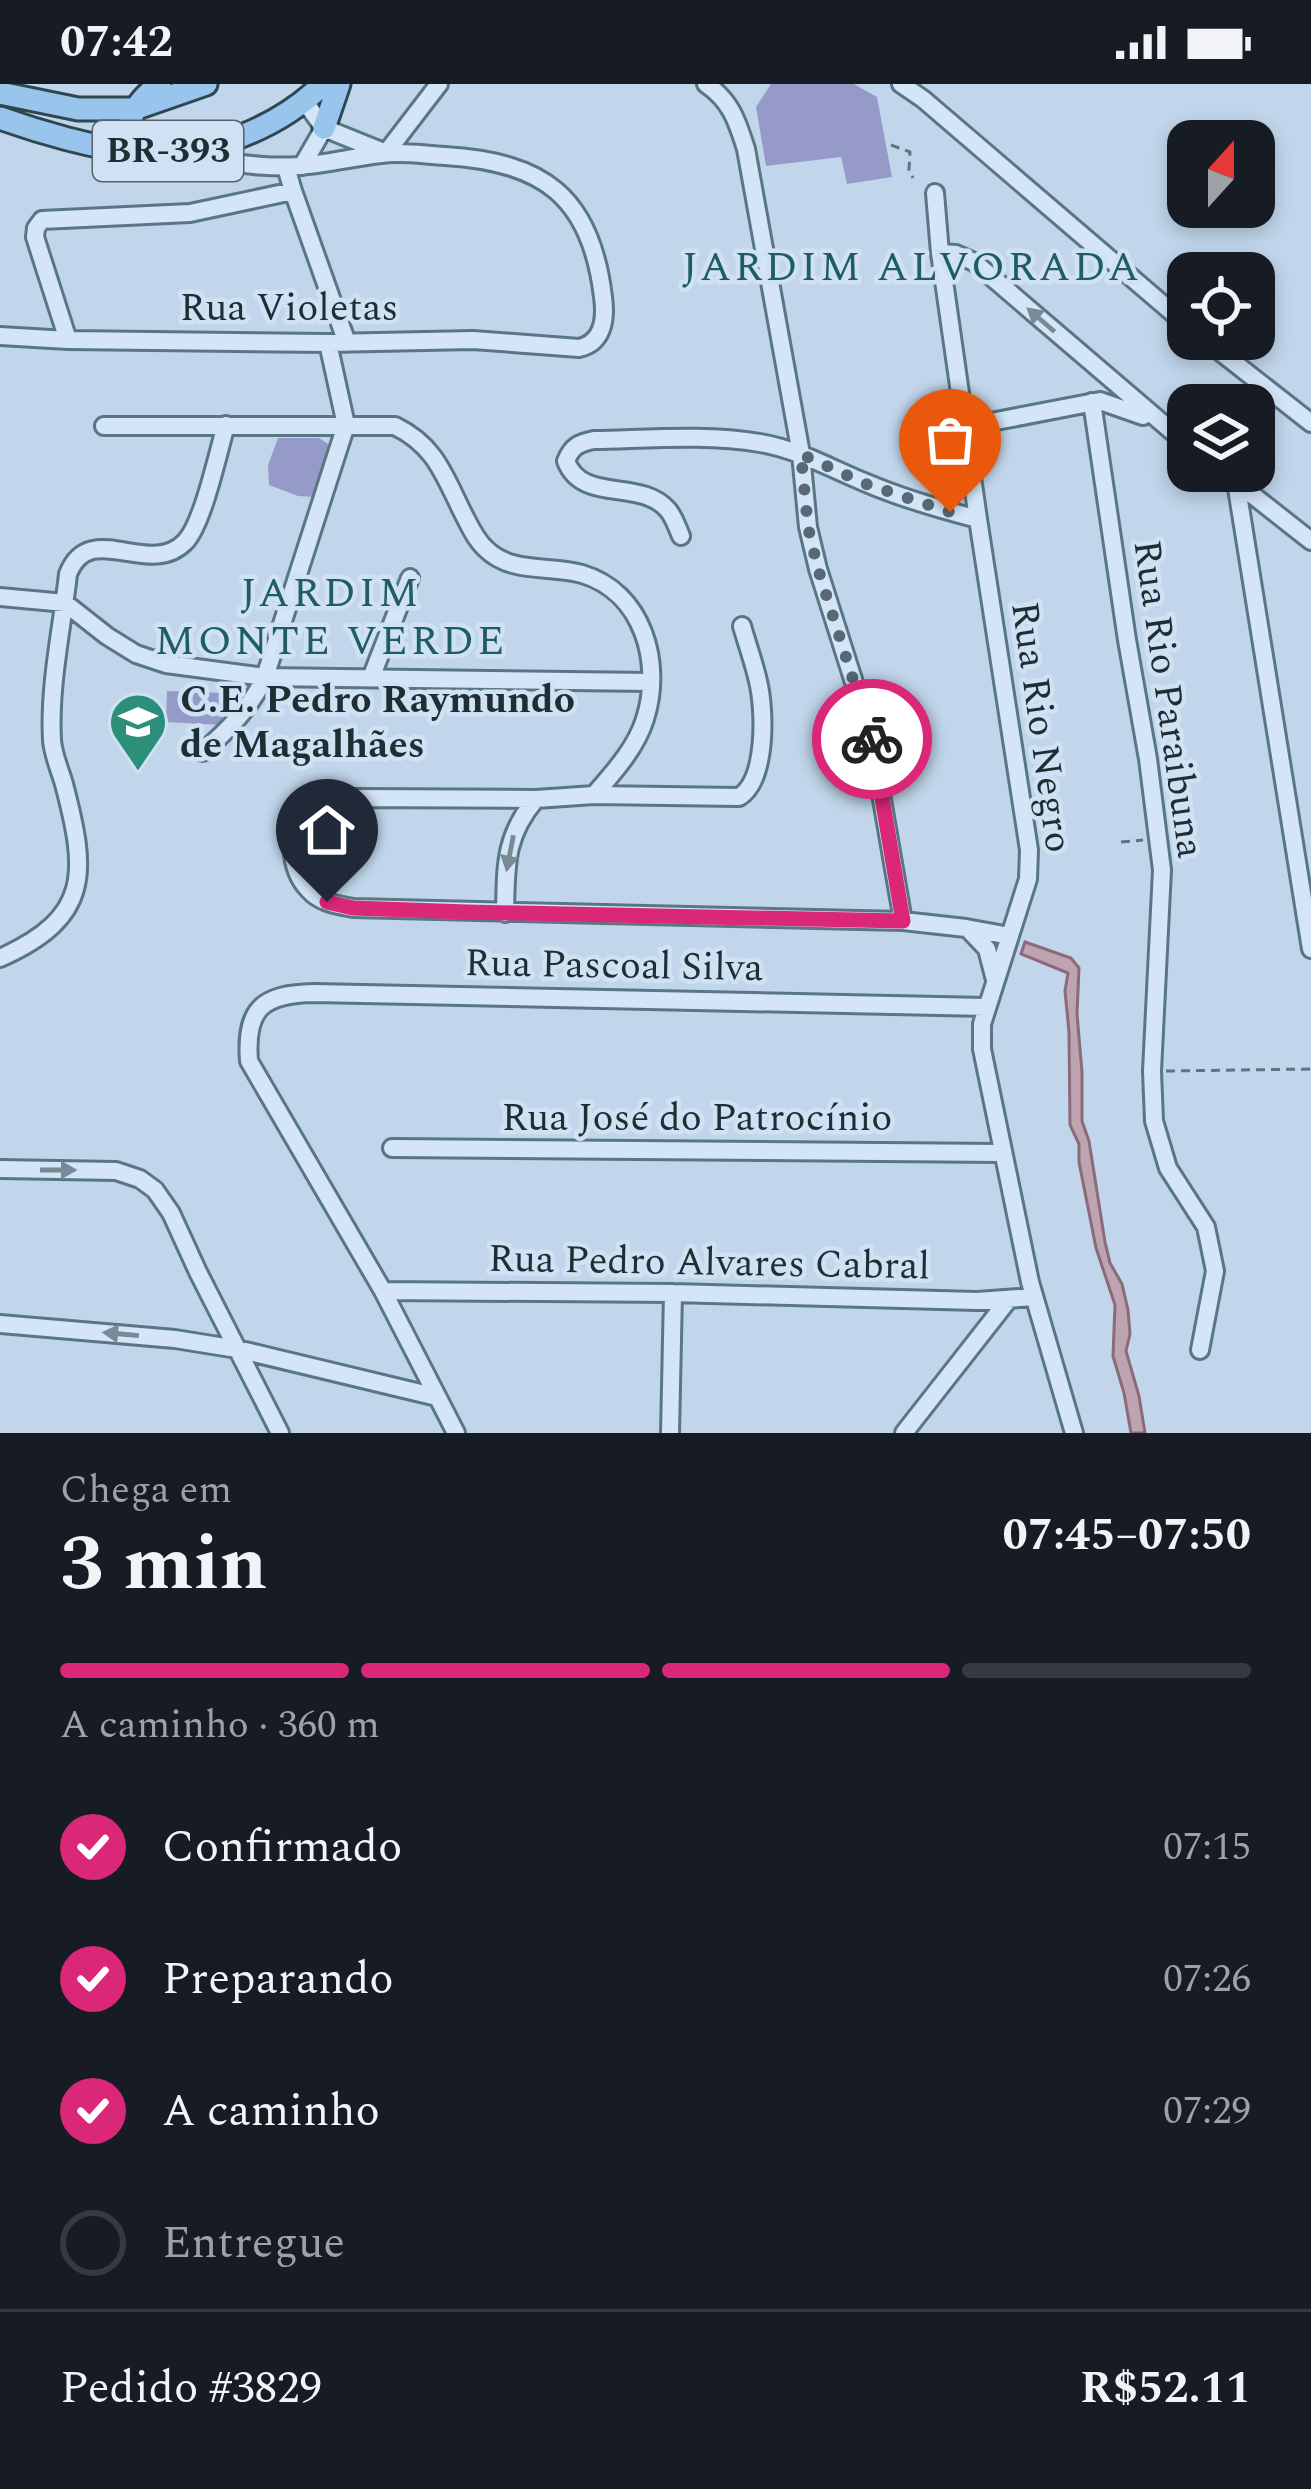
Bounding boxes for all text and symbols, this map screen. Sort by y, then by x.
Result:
text: 07:42 [60,8,173,77]
north arrow [1167,120,1275,228]
map controls [1167,120,1275,492]
road number: BR-393 [93,121,243,181]
district label: JARDIM ALVORADA [682,236,1142,299]
button: locate [1167,252,1275,360]
street label: Rua Violetas [180,279,398,338]
one-way arrow [1026,307,1056,333]
button: layers [1167,384,1275,492]
pin [899,389,1001,512]
icon: bag [917,407,983,473]
street label: Rua Rio Paraibuna [1116,536,1220,862]
district label: JARDIM MONTE VERDE [155,562,507,673]
street label: Rua Rio Negro [994,598,1088,856]
place label: C.E. Pedro Raymundo de Magalhães [180,671,575,775]
courier [812,679,932,799]
school or university icon: C.E. Pedro Raymundo de Magalhães [107,691,169,773]
icon: bike [839,706,905,772]
pin [276,779,378,902]
icon: home [294,797,360,863]
one-way arrow [500,834,519,872]
street label: Rua Pascoal Silva [464,934,764,998]
street label: Rua José do Patrocínio [502,1089,892,1148]
one-way arrow [40,1160,78,1179]
street label: Rua Pedro Alvares Cabral [488,1230,930,1296]
one-way arrow [102,1324,139,1343]
text: Chega em [60,1461,232,1520]
text: 07:45–07:50 [1002,1501,1251,1570]
text: 3 min [60,1505,268,1624]
text: A caminho · 360 m [60,1696,380,1755]
text: Confirmado [162,1813,402,1882]
icon: check [60,1814,126,1880]
text: 07:15 [1163,1818,1251,1877]
text: Preparando [162,1945,394,2014]
icon: check [60,1946,126,2012]
text: 07:26 [1163,1950,1251,2009]
text: A caminho [162,2077,380,2146]
icon: check [60,2078,126,2144]
text: 07:29 [1163,2082,1251,2141]
text: Entregue [162,2209,345,2278]
text: Pedido #3829 [60,2354,322,2423]
text: R$52.11 [1080,2354,1251,2423]

